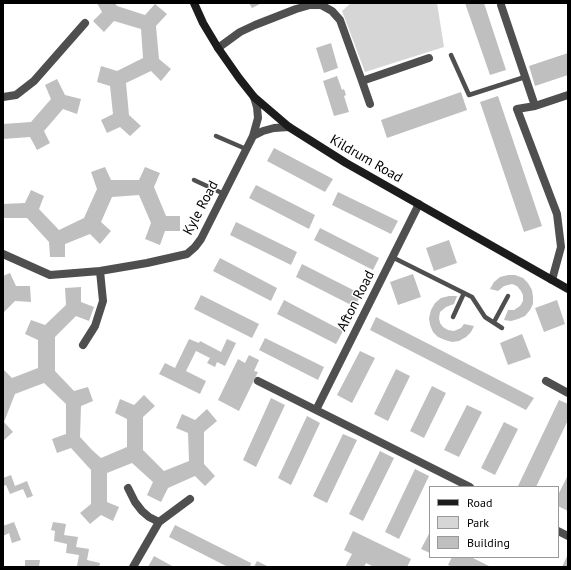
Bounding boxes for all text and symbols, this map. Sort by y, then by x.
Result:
street label: Kildrum Road [327,131,405,187]
street label: Kyle Road [180,178,222,238]
street label: Afton Road [334,268,378,334]
legend [429,486,559,558]
text: Road [467,495,492,510]
text: Park [467,515,489,530]
text: Building [467,535,510,550]

